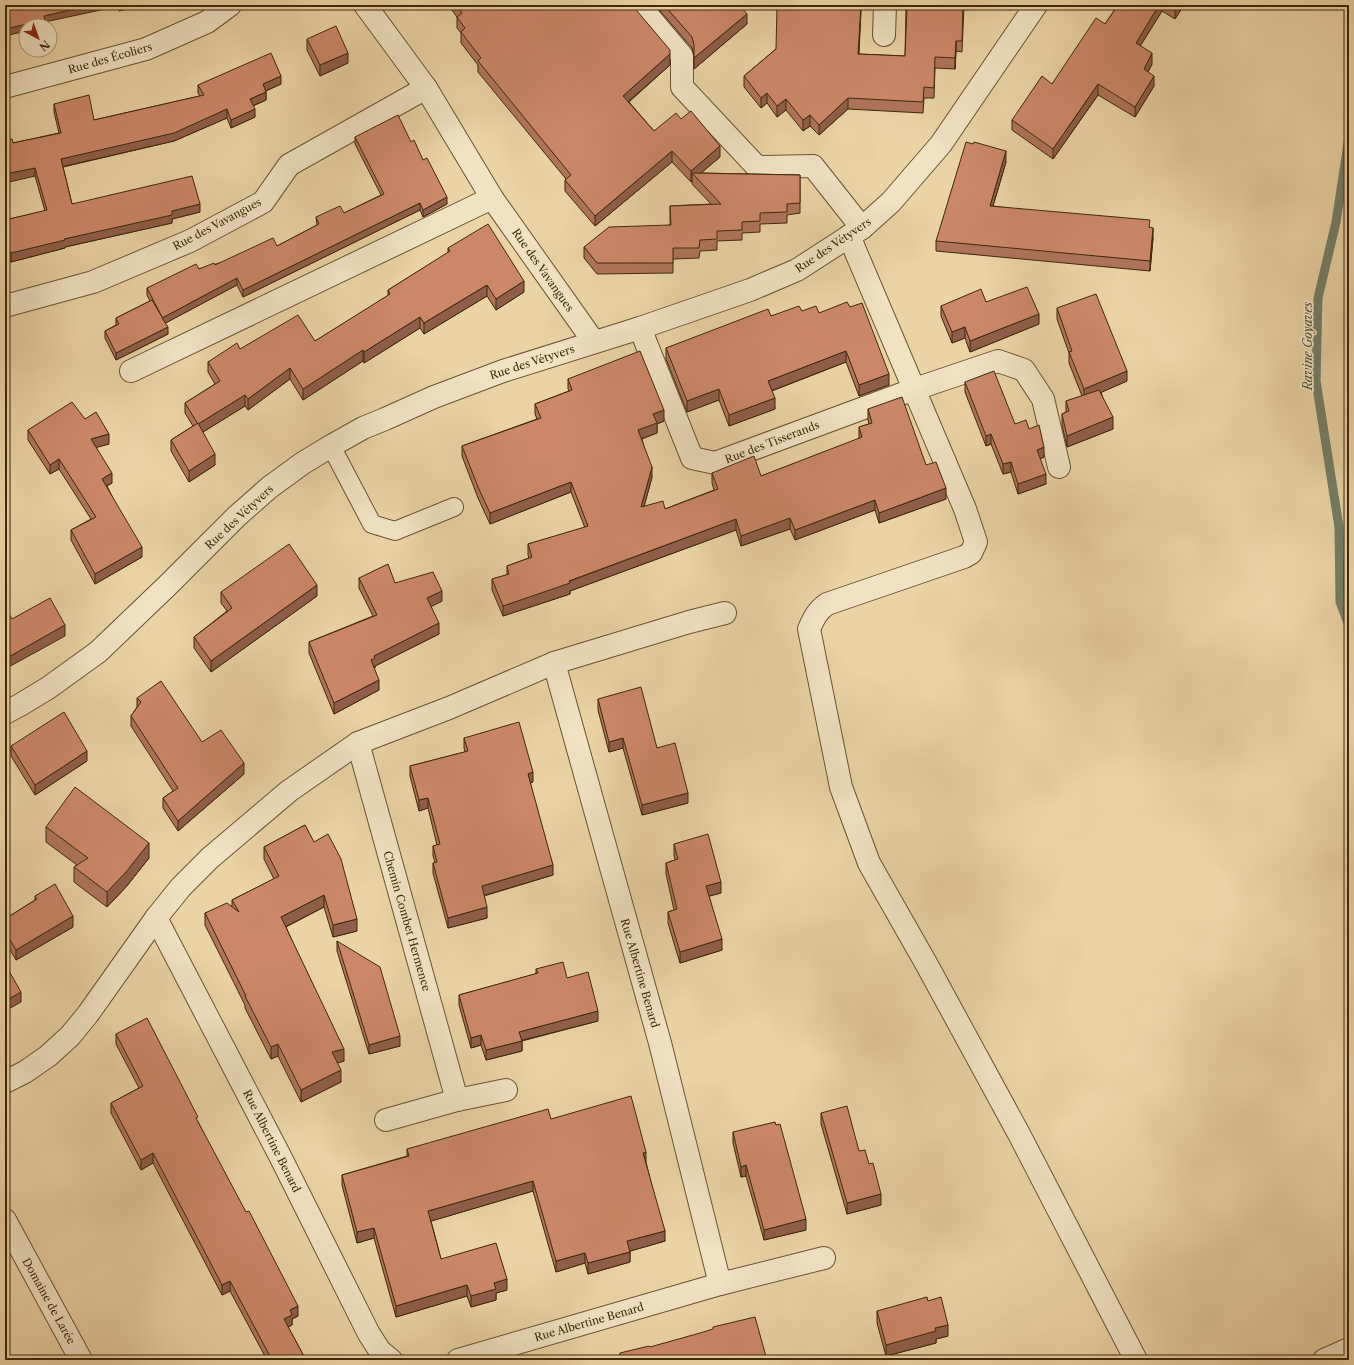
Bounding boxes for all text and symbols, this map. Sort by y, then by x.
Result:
north arrow [18,18,58,58]
text: N [36,37,53,54]
street label: Rue des Écoliers [66,39,154,77]
street label: Rue des Vavangues [170,195,264,253]
street label: Rue des Vétyvers [792,214,874,276]
street label: Rue des Vavangues [509,226,577,314]
water label: Ravine Goyaves [1300,301,1315,391]
street label: Rue des Vétyvers [488,342,576,382]
street label: Rue des Tisserands [723,417,821,466]
street label: Rue des Vétyvers [202,482,276,552]
street label: Chemin Combet Hermence [380,849,434,993]
street label: Rue Albertine Benard [618,917,662,1030]
street label: Rue Albertine Benard [240,1087,304,1195]
street label: Domaine de Larée [19,1255,79,1347]
street label: Rue Albertine Benard [533,1300,646,1344]

